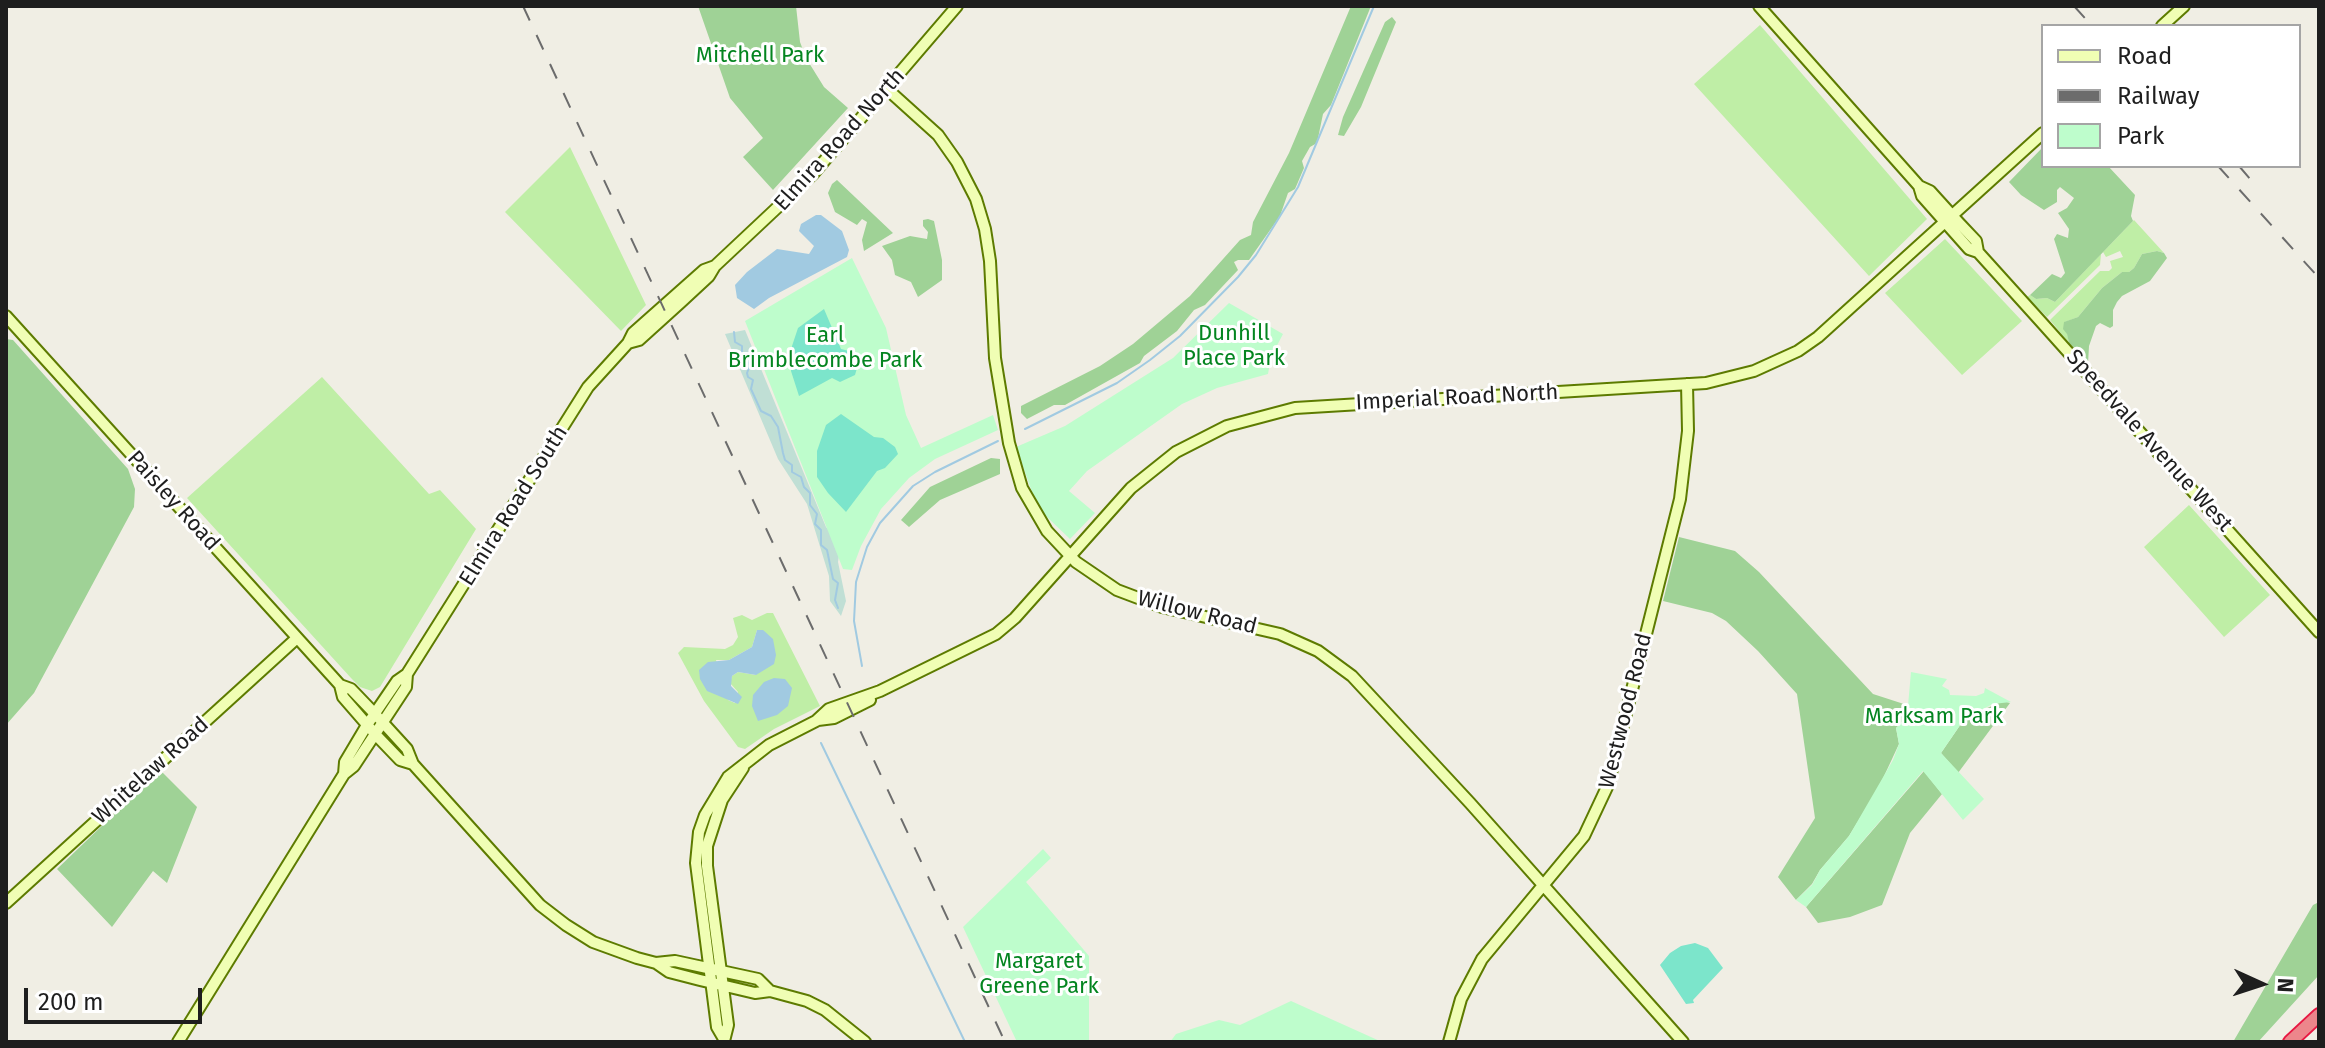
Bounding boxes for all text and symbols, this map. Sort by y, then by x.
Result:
legend [2041,24,2301,168]
text: Road [2117,42,2172,70]
park label: Mitchell Park [696,43,824,69]
street label: Elmira Road North [769,63,911,217]
text: Railway [2117,82,2200,110]
text: Park [2117,122,2164,150]
park label: Dunhill Place Park [1183,321,1285,372]
park label: Earl Brimblecombe Park [728,323,922,374]
street label: Speedvale Avenue West [2060,345,2238,537]
street label: Imperial Road North [1355,380,1559,416]
street label: Elmira Road South [454,421,574,591]
street label: Paisley Road [121,445,225,557]
street label: Willow Road [1134,585,1260,641]
street label: Westwood Road [1594,631,1658,791]
park label: Marksam Park [1865,704,2003,730]
street label: Whitelaw Road [87,712,215,830]
north arrow [2221,944,2301,1024]
park label: Margaret Greene Park [979,949,1099,1000]
scale bar [28,972,206,1022]
text: N [2272,977,2299,993]
text: 200 m [38,988,104,1016]

